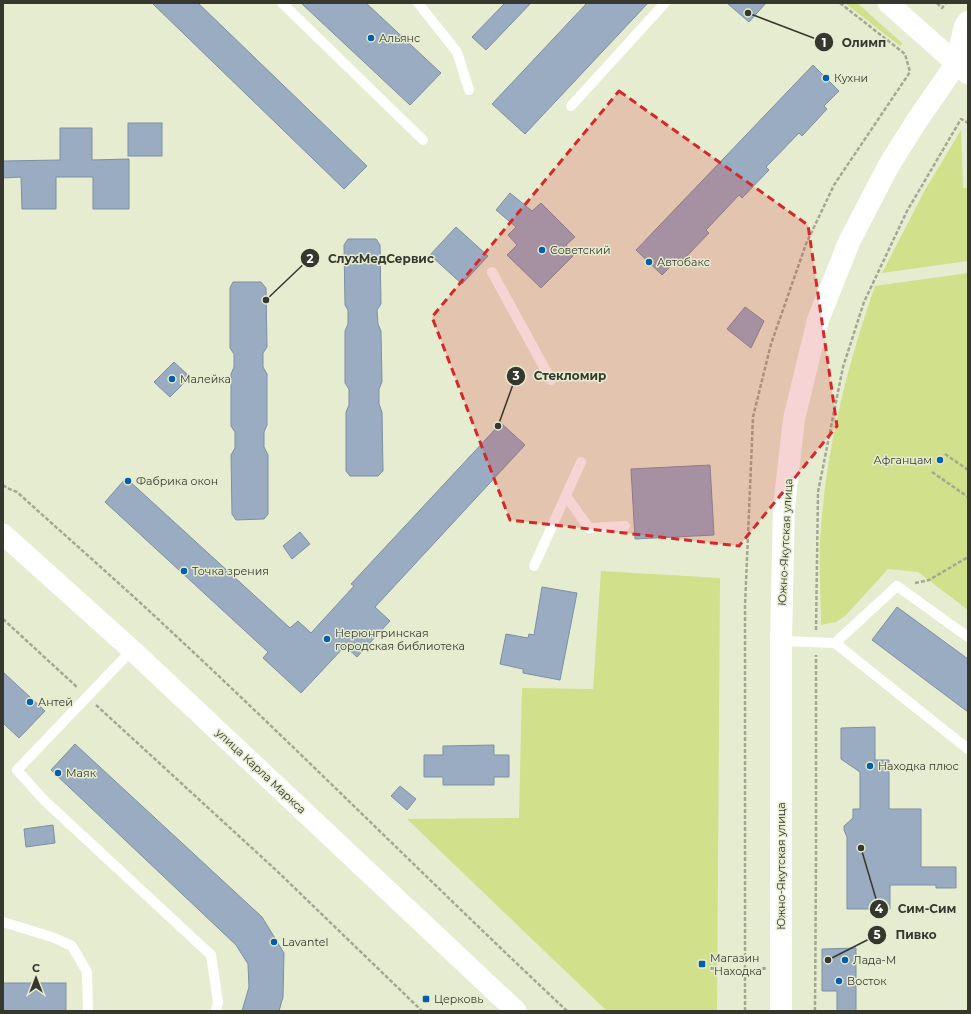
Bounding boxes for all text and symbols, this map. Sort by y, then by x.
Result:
callout: Олимп [814,30,895,54]
place label: Альянс [379,31,420,45]
marker: Альянс [366,33,376,43]
text: 1 [822,35,826,50]
text: Олимп [842,35,886,50]
place label: Кухни [834,71,868,85]
marker: Кухни [821,73,831,83]
place label: Советский [550,243,611,257]
marker: Советский [537,245,547,255]
callout: СлухМедСервис [300,246,442,270]
text: 2 [306,251,314,266]
text: СлухМедСервис [328,251,434,266]
place label: Автобакс [657,255,710,269]
marker: Автобакс [644,257,654,267]
callout: Стекломир [506,364,614,388]
text: 3 [511,368,520,383]
text: Стекломир [534,368,606,383]
place label: Малейка [180,372,231,386]
marker: Малейка [167,374,177,384]
place label: Афганцам [874,453,932,467]
marker: Афганцам [935,455,945,465]
place label: Фабрика окон [136,474,218,488]
marker: Фабрика окон [123,476,133,486]
street label: Южно-Якутская улица [775,478,795,606]
place label: Точка зрения [192,564,269,578]
marker: Точка зрения [179,566,189,576]
place label: Нерюнгринская городская библиотека [335,626,465,653]
marker: Нерюнгринская городская библиотека [322,634,332,644]
place label: Антей [38,695,73,709]
marker: Антей [25,697,35,707]
street label: улица Карла Маркса [212,725,309,816]
place label: Находка плюс [878,759,959,773]
marker: Находка плюс [865,761,875,771]
place label: Маяк [66,766,97,780]
marker: Маяк [53,768,63,778]
street label: Южно-Якутская улица [774,802,788,930]
callout: Сим-Сим [869,897,964,921]
text: 4 [875,901,884,916]
text: Сим-Сим [898,901,956,916]
callout: Пивко [867,923,944,947]
text: 5 [873,927,881,942]
text: Пивко [895,927,937,942]
place label: Lavantel [282,935,328,949]
marker: Lavantel [269,937,279,947]
place label: Магазин "Находка" [710,951,766,978]
place label: Лада-М [853,953,896,967]
marker: Лада-М [840,955,850,965]
north arrow [16,958,56,998]
marker: Магазин "Находка" [697,959,707,969]
text: С [32,961,40,975]
place label: Восток [847,974,887,988]
marker: Восток [834,976,844,986]
place label: Церковь [434,992,483,1006]
marker: Церковь [421,994,431,1004]

